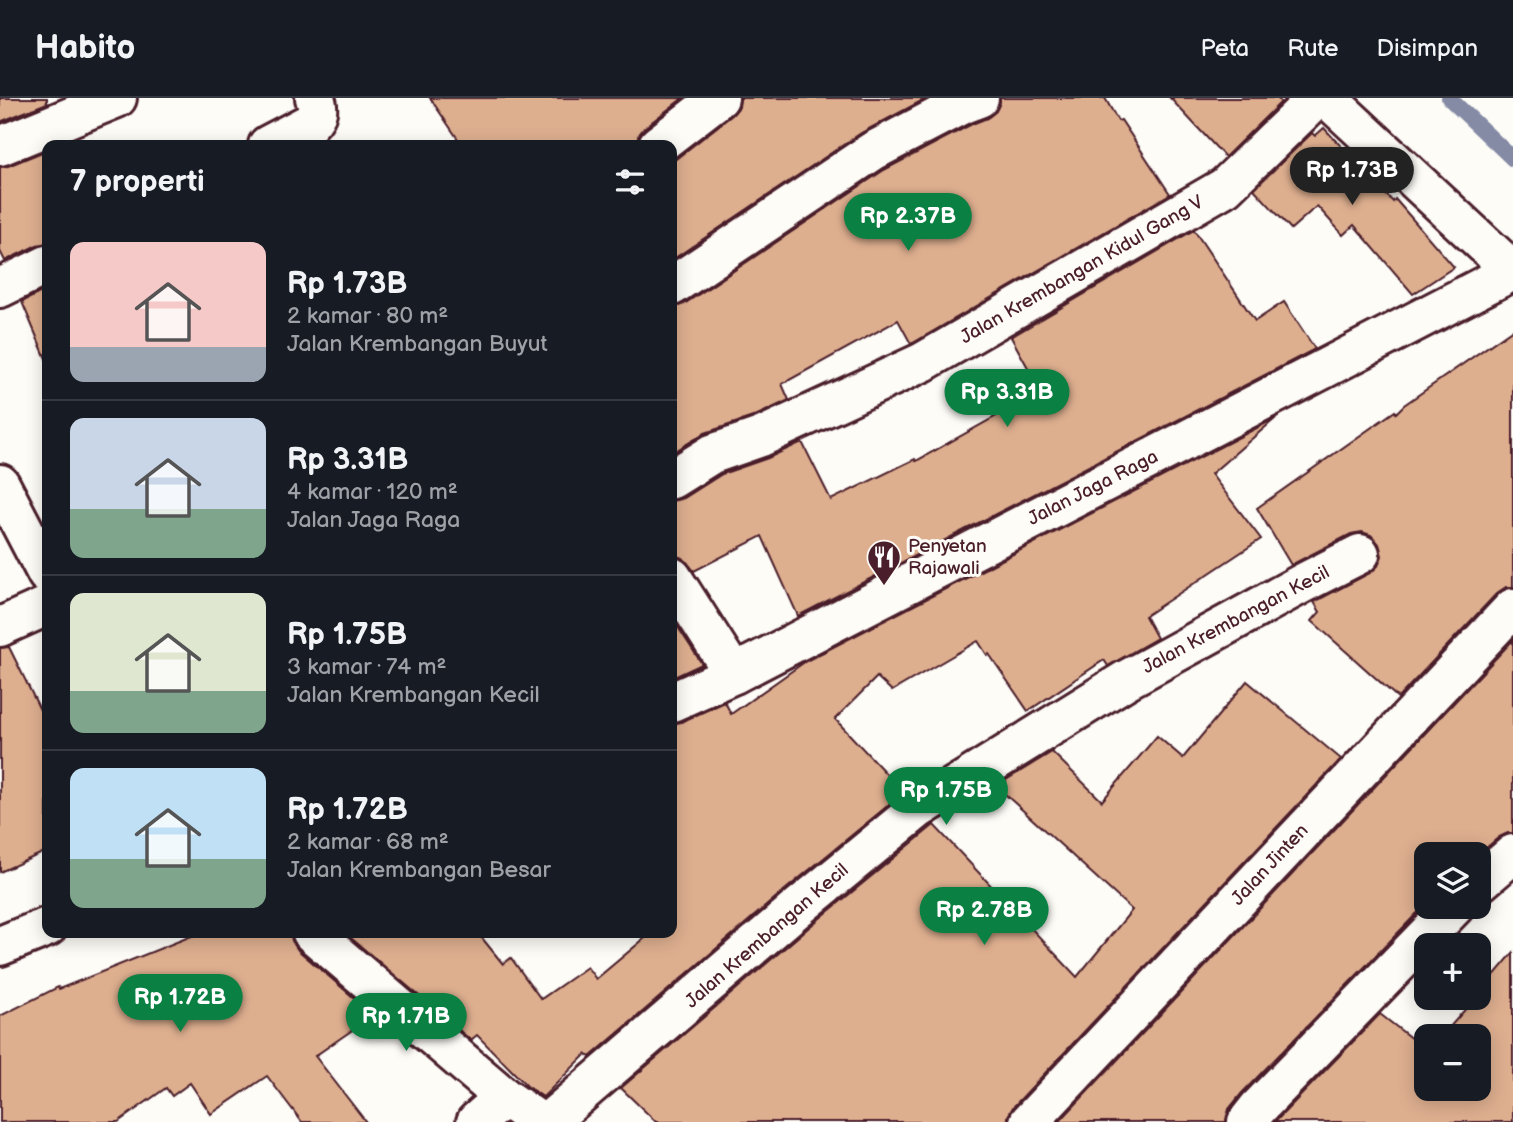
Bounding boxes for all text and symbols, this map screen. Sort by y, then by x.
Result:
text: Habito [35,28,135,68]
text: Peta [1201,34,1249,63]
text: Rute [1287,34,1339,63]
text: Disimpan [1377,34,1478,63]
pin: Rp 1.73B [1280,148,1424,207]
text: Rp 1.73B [1306,156,1398,184]
icon: filters [611,163,649,201]
text: 7 properti [70,164,205,200]
street label: Jalan Krembangan Kidul Gang V [956,191,1208,349]
pin: Rp 2.37B [836,194,980,253]
text: Rp 2.37B [860,202,956,230]
text: Rp 1.73B [287,266,407,302]
icon: home [126,270,210,354]
text: 2 kamar · 80 m² [287,302,448,330]
text: Jalan Krembangan Buyut [287,330,548,358]
pin: Rp 3.31B [935,370,1079,429]
text: Rp 3.31B [961,378,1054,406]
text: Rp 3.31B [287,442,408,478]
street label: Jalan Jaga Raga [1024,445,1162,531]
icon: home [126,446,210,530]
text: 4 kamar · 120 m² [287,478,458,506]
text: Jalan Jaga Raga [287,506,460,534]
place label: Penyetan Rajawali [908,535,987,580]
restaurant icon: Penyetan Rajawali [865,538,903,587]
street label: Jalan Krembangan Kecil [1138,561,1334,679]
text: Rp 1.75B [287,617,407,653]
icon: home [126,621,210,705]
text: 3 kamar · 74 m² [287,653,446,681]
text: Jalan Krembangan Kecil [287,681,540,709]
pin: Rp 1.75B [874,768,1018,827]
text: Rp 1.75B [900,776,992,804]
text: Rp 1.72B [287,792,408,828]
icon: home [126,796,210,880]
street label: Jalan Jinten [1227,820,1313,910]
text: 2 kamar · 68 m² [287,828,449,856]
map controls [1414,842,1491,1101]
button: layers [1414,842,1491,919]
text: Jalan Krembangan Besar [287,856,551,884]
street label: Jalan Krembangan Kecil [681,859,853,1013]
pin: Rp 2.78B [912,888,1056,947]
text: Rp 2.78B [936,896,1032,924]
button: + [1414,933,1491,1010]
pin: Rp 1.72B [108,974,252,1034]
text: Rp 1.72B [134,983,226,1011]
pin: Rp 1.71B [334,993,478,1053]
text: Rp 1.71B [362,1002,450,1030]
button: − [1414,1024,1491,1101]

